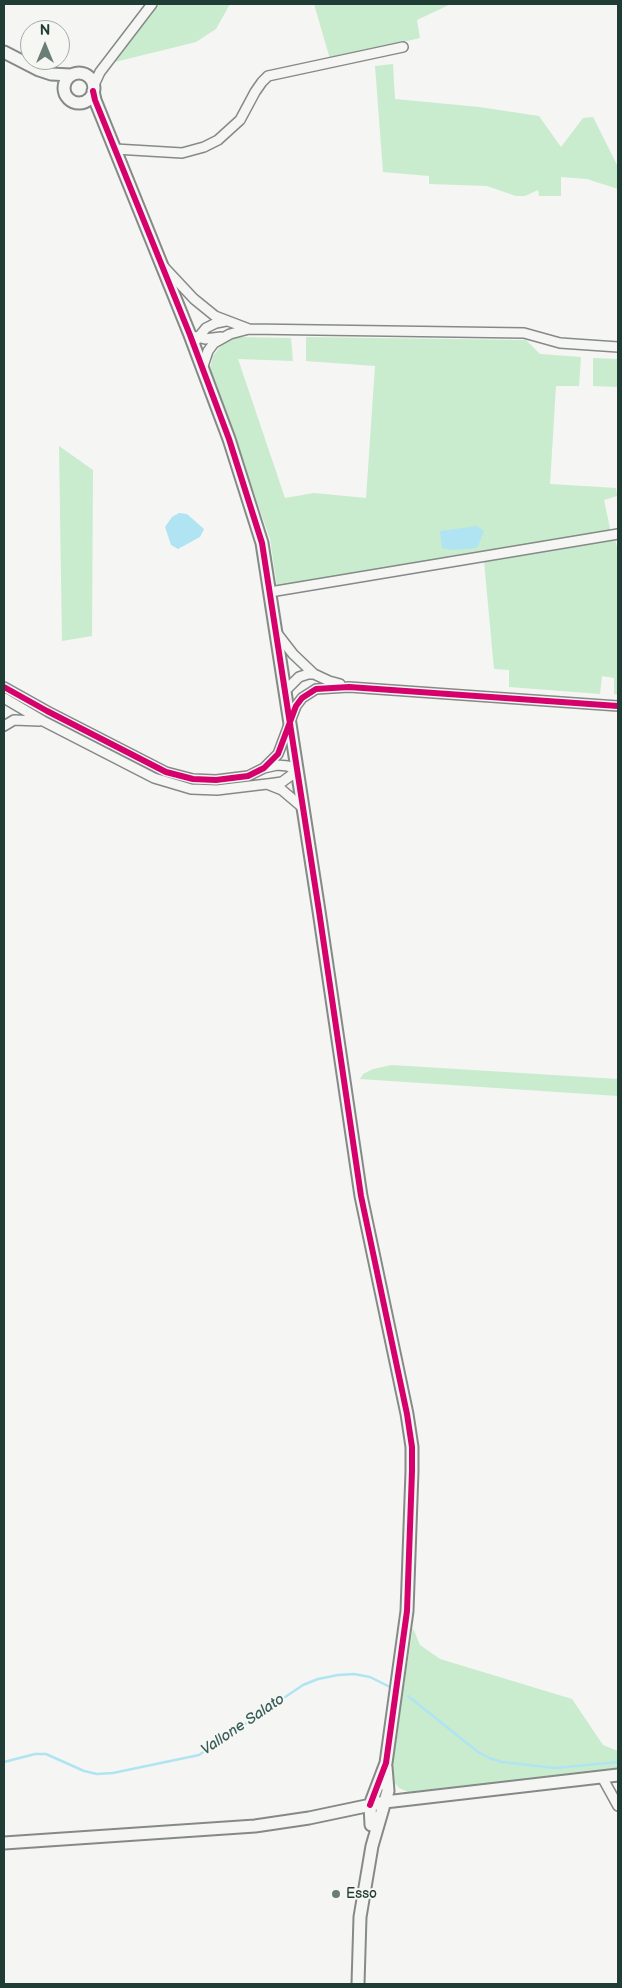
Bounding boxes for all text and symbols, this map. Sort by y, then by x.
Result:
north arrow [20,20,70,70]
text: N [40,22,50,39]
water label: Vallone Salato [198,1690,288,1760]
place label: Esso [346,1886,377,1902]
marker: Esso [330,1888,342,1900]

